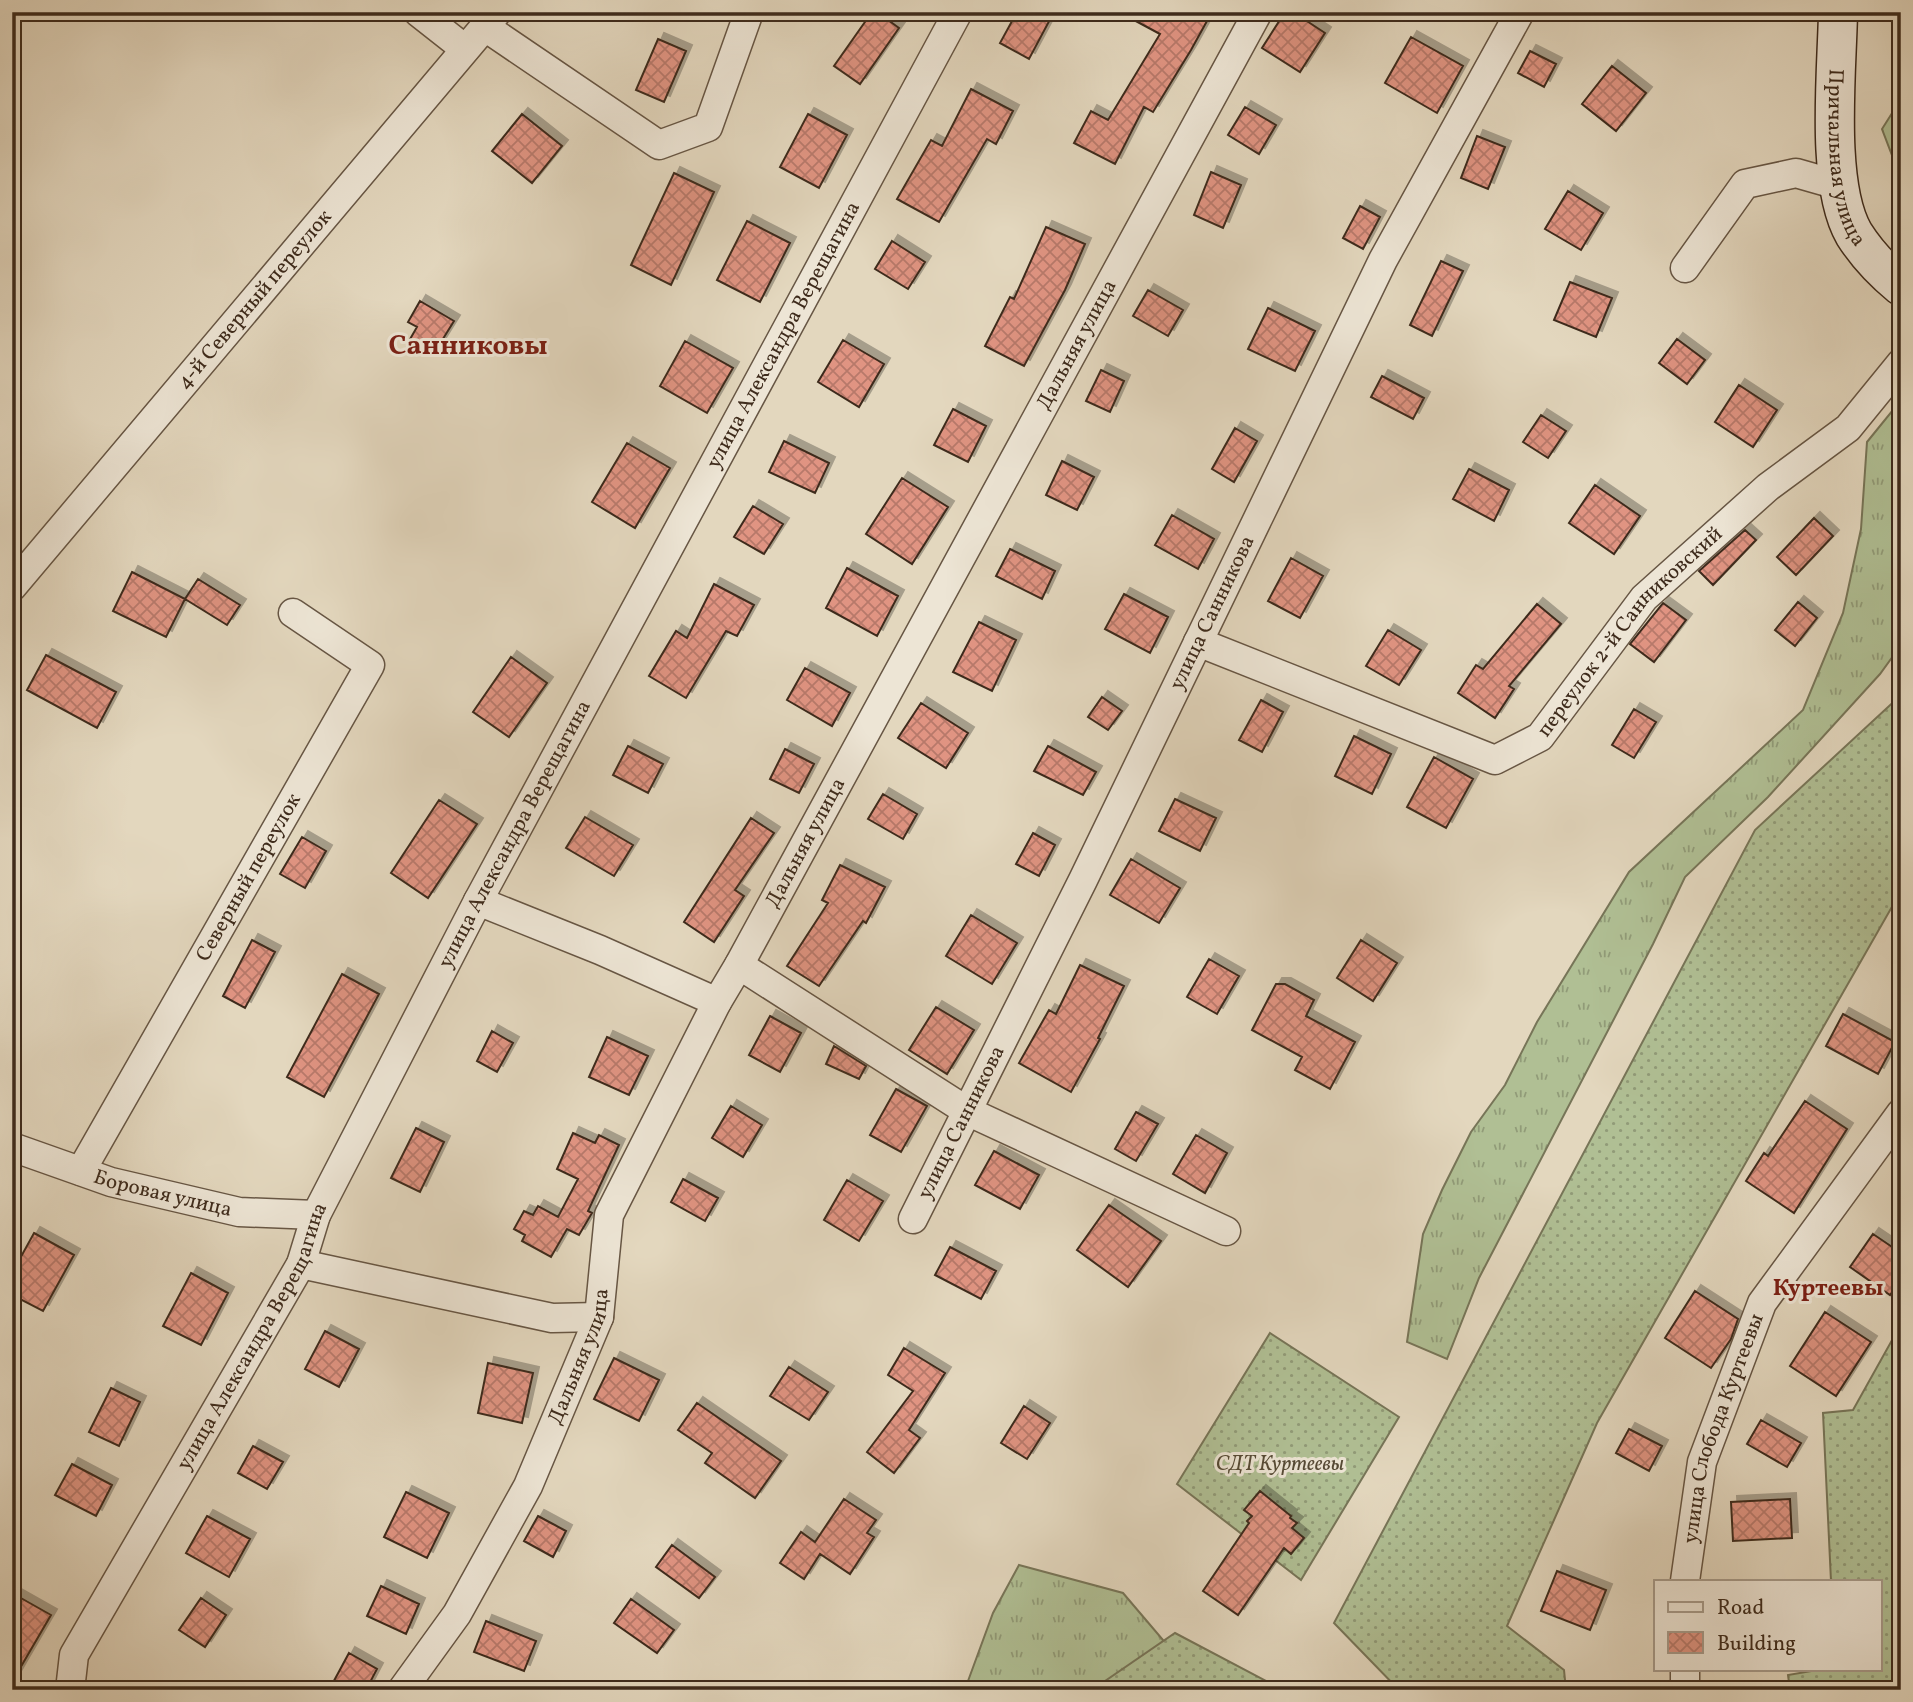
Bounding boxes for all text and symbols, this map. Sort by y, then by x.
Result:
street label: Причальная улица [1820,68,1873,252]
street label: улица Александра Верещагина [699,196,868,474]
street label: 4-й Северный переулок [170,203,339,396]
street label: Дальняя улица [1030,275,1124,415]
district label: Санниковы [388,327,548,366]
street label: переулок 2-й Санниковский [1530,520,1729,743]
street label: улица Санникова [1163,531,1262,695]
street label: улица Александра Верещагина [431,695,598,973]
street label: Дальняя улица [758,773,853,913]
street label: Северный переулок [189,788,308,967]
street label: улица Санникова [911,1041,1012,1204]
street label: Боровая улица [89,1162,235,1224]
street label: улица Александра Верещагина [170,1197,335,1476]
district label: Куртеевы [1773,1273,1883,1305]
street label: Дальняя улица [541,1287,616,1429]
street label: улица Слобода Куртеевы [1676,1309,1771,1545]
park label: СДТ Куртеевы [1216,1450,1344,1479]
legend [1654,1580,1882,1670]
text: Road [1717,1594,1764,1623]
text: Building [1717,1630,1796,1659]

